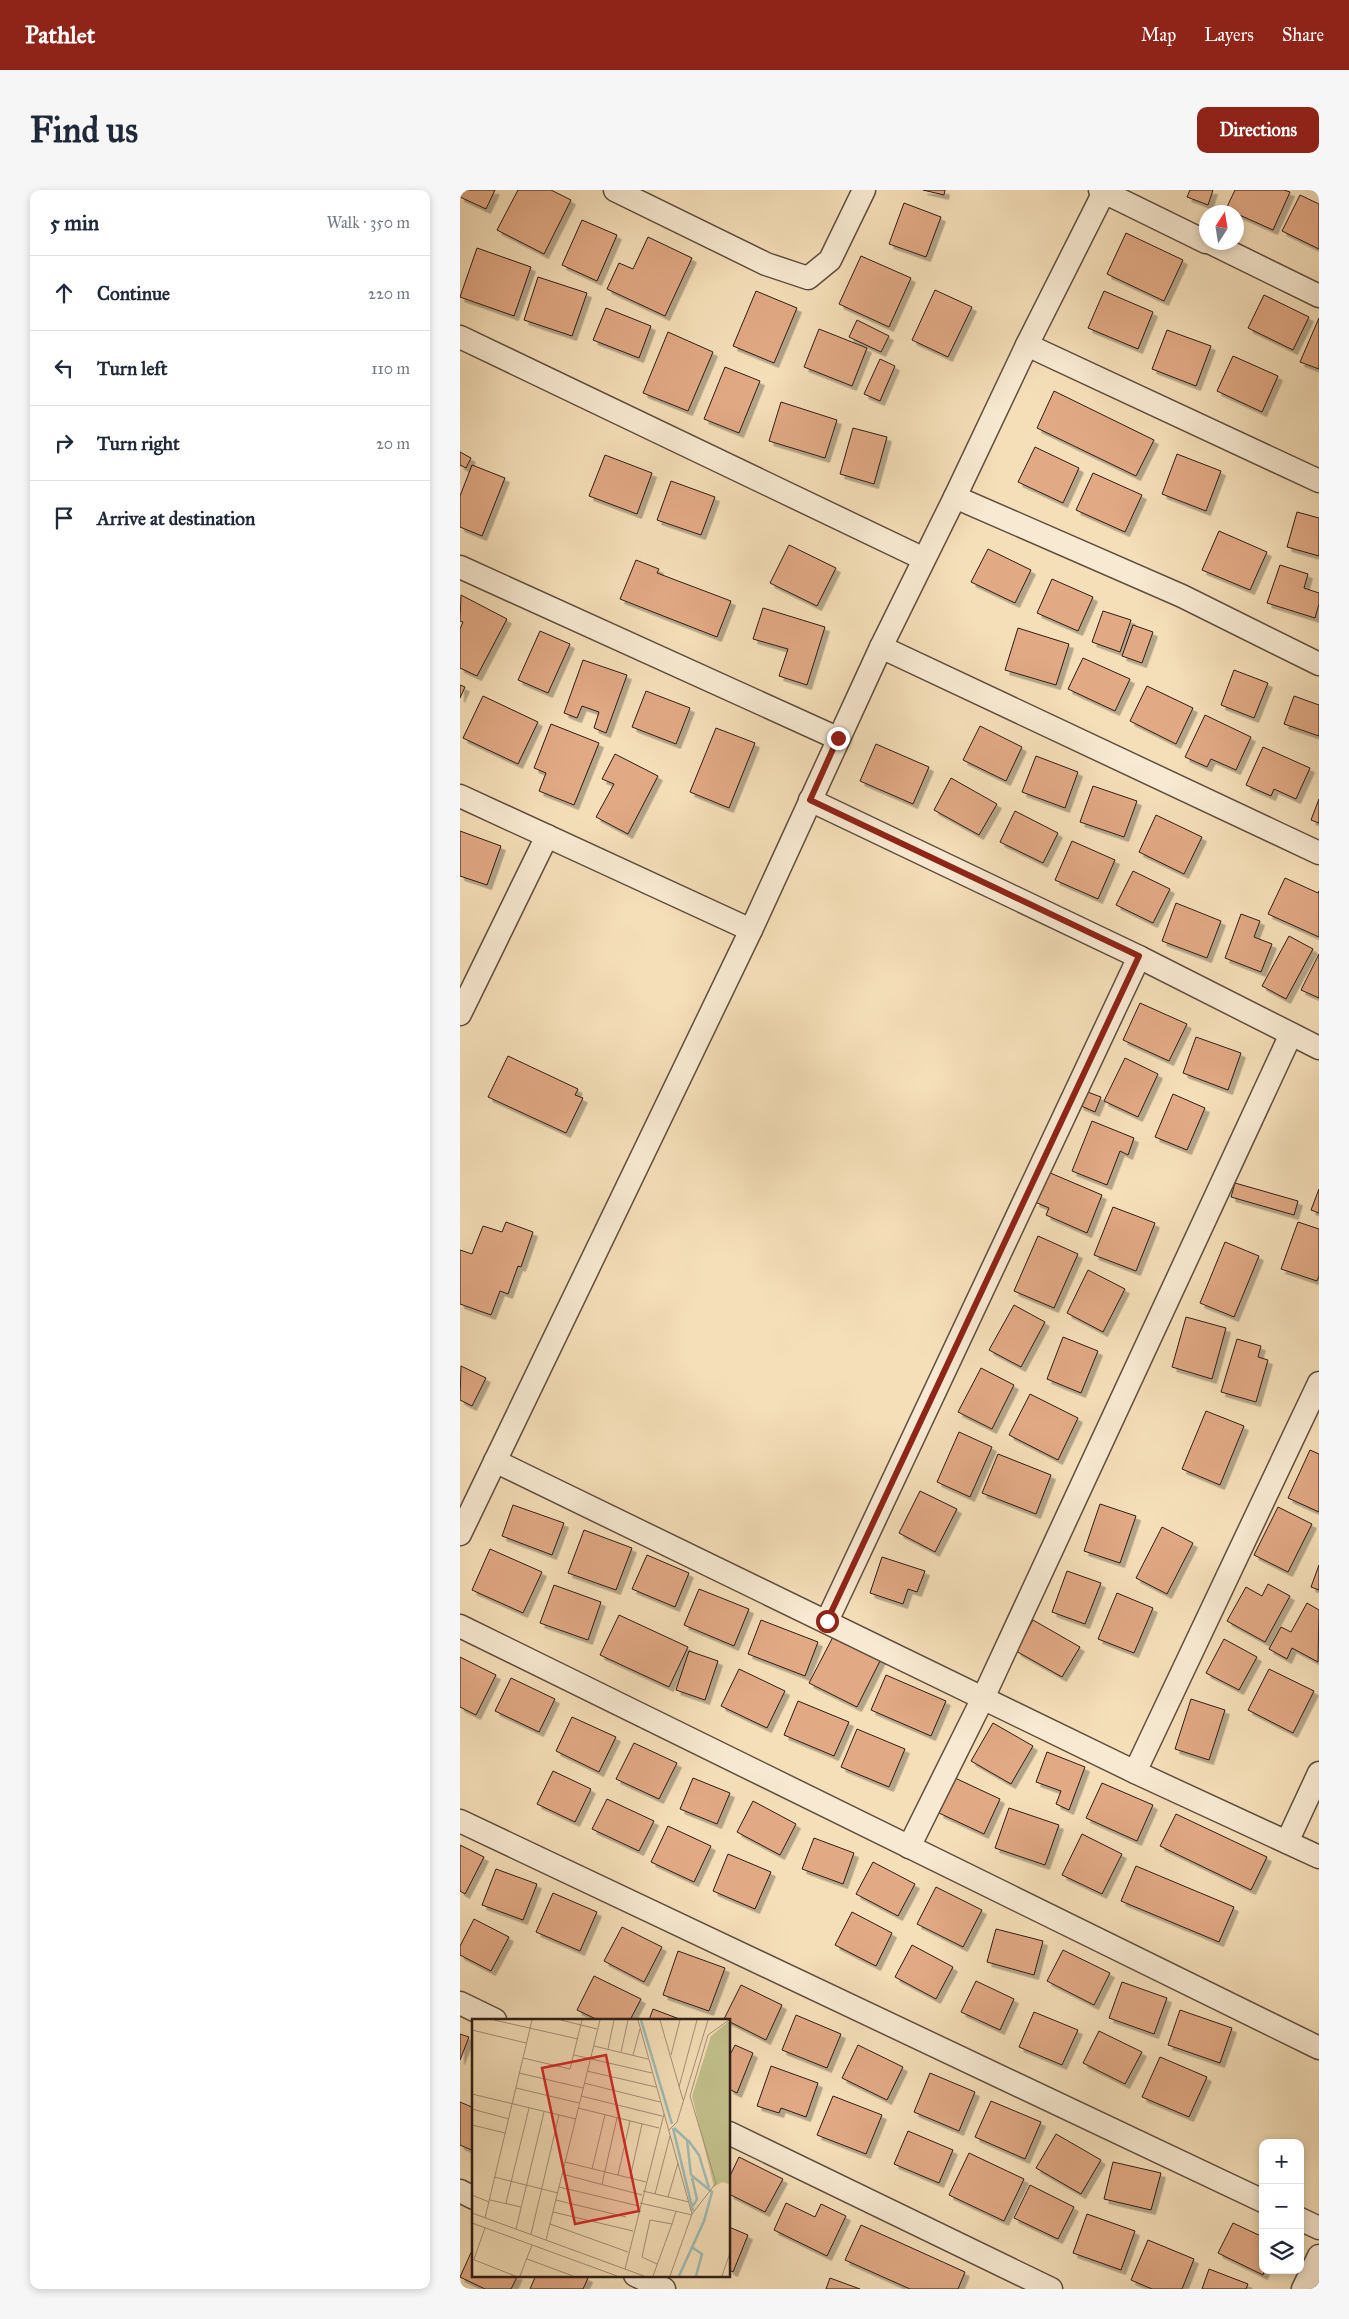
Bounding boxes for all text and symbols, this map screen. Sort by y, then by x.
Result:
text: Pathlet [25,20,95,50]
text: Map [1141,24,1176,46]
text: Layers [1204,24,1254,46]
text: Share [1282,24,1324,46]
button: Directions [1197,107,1319,153]
text: Find us [30,109,138,152]
north arrow [1199,205,1244,250]
text: 5 min [50,210,99,236]
text: Walk · 350 m [327,213,410,232]
icon: ahead [50,279,78,307]
text: Continue [97,282,170,305]
text: 220 m [368,284,410,303]
icon: left [50,354,78,382]
text: Turn left [97,357,167,380]
text: 110 m [371,359,410,378]
icon: right [50,429,78,457]
text: Turn right [97,432,180,455]
text: 20 m [376,434,410,453]
icon: arrive [50,504,78,532]
text: Arrive at destination [97,507,255,530]
route end [827,727,850,750]
route start [816,1610,839,1633]
inset map [472,2019,730,2276]
map controls [1259,2139,1304,2274]
button: + [1259,2139,1304,2184]
button: − [1259,2184,1304,2229]
button: layers [1259,2229,1304,2274]

